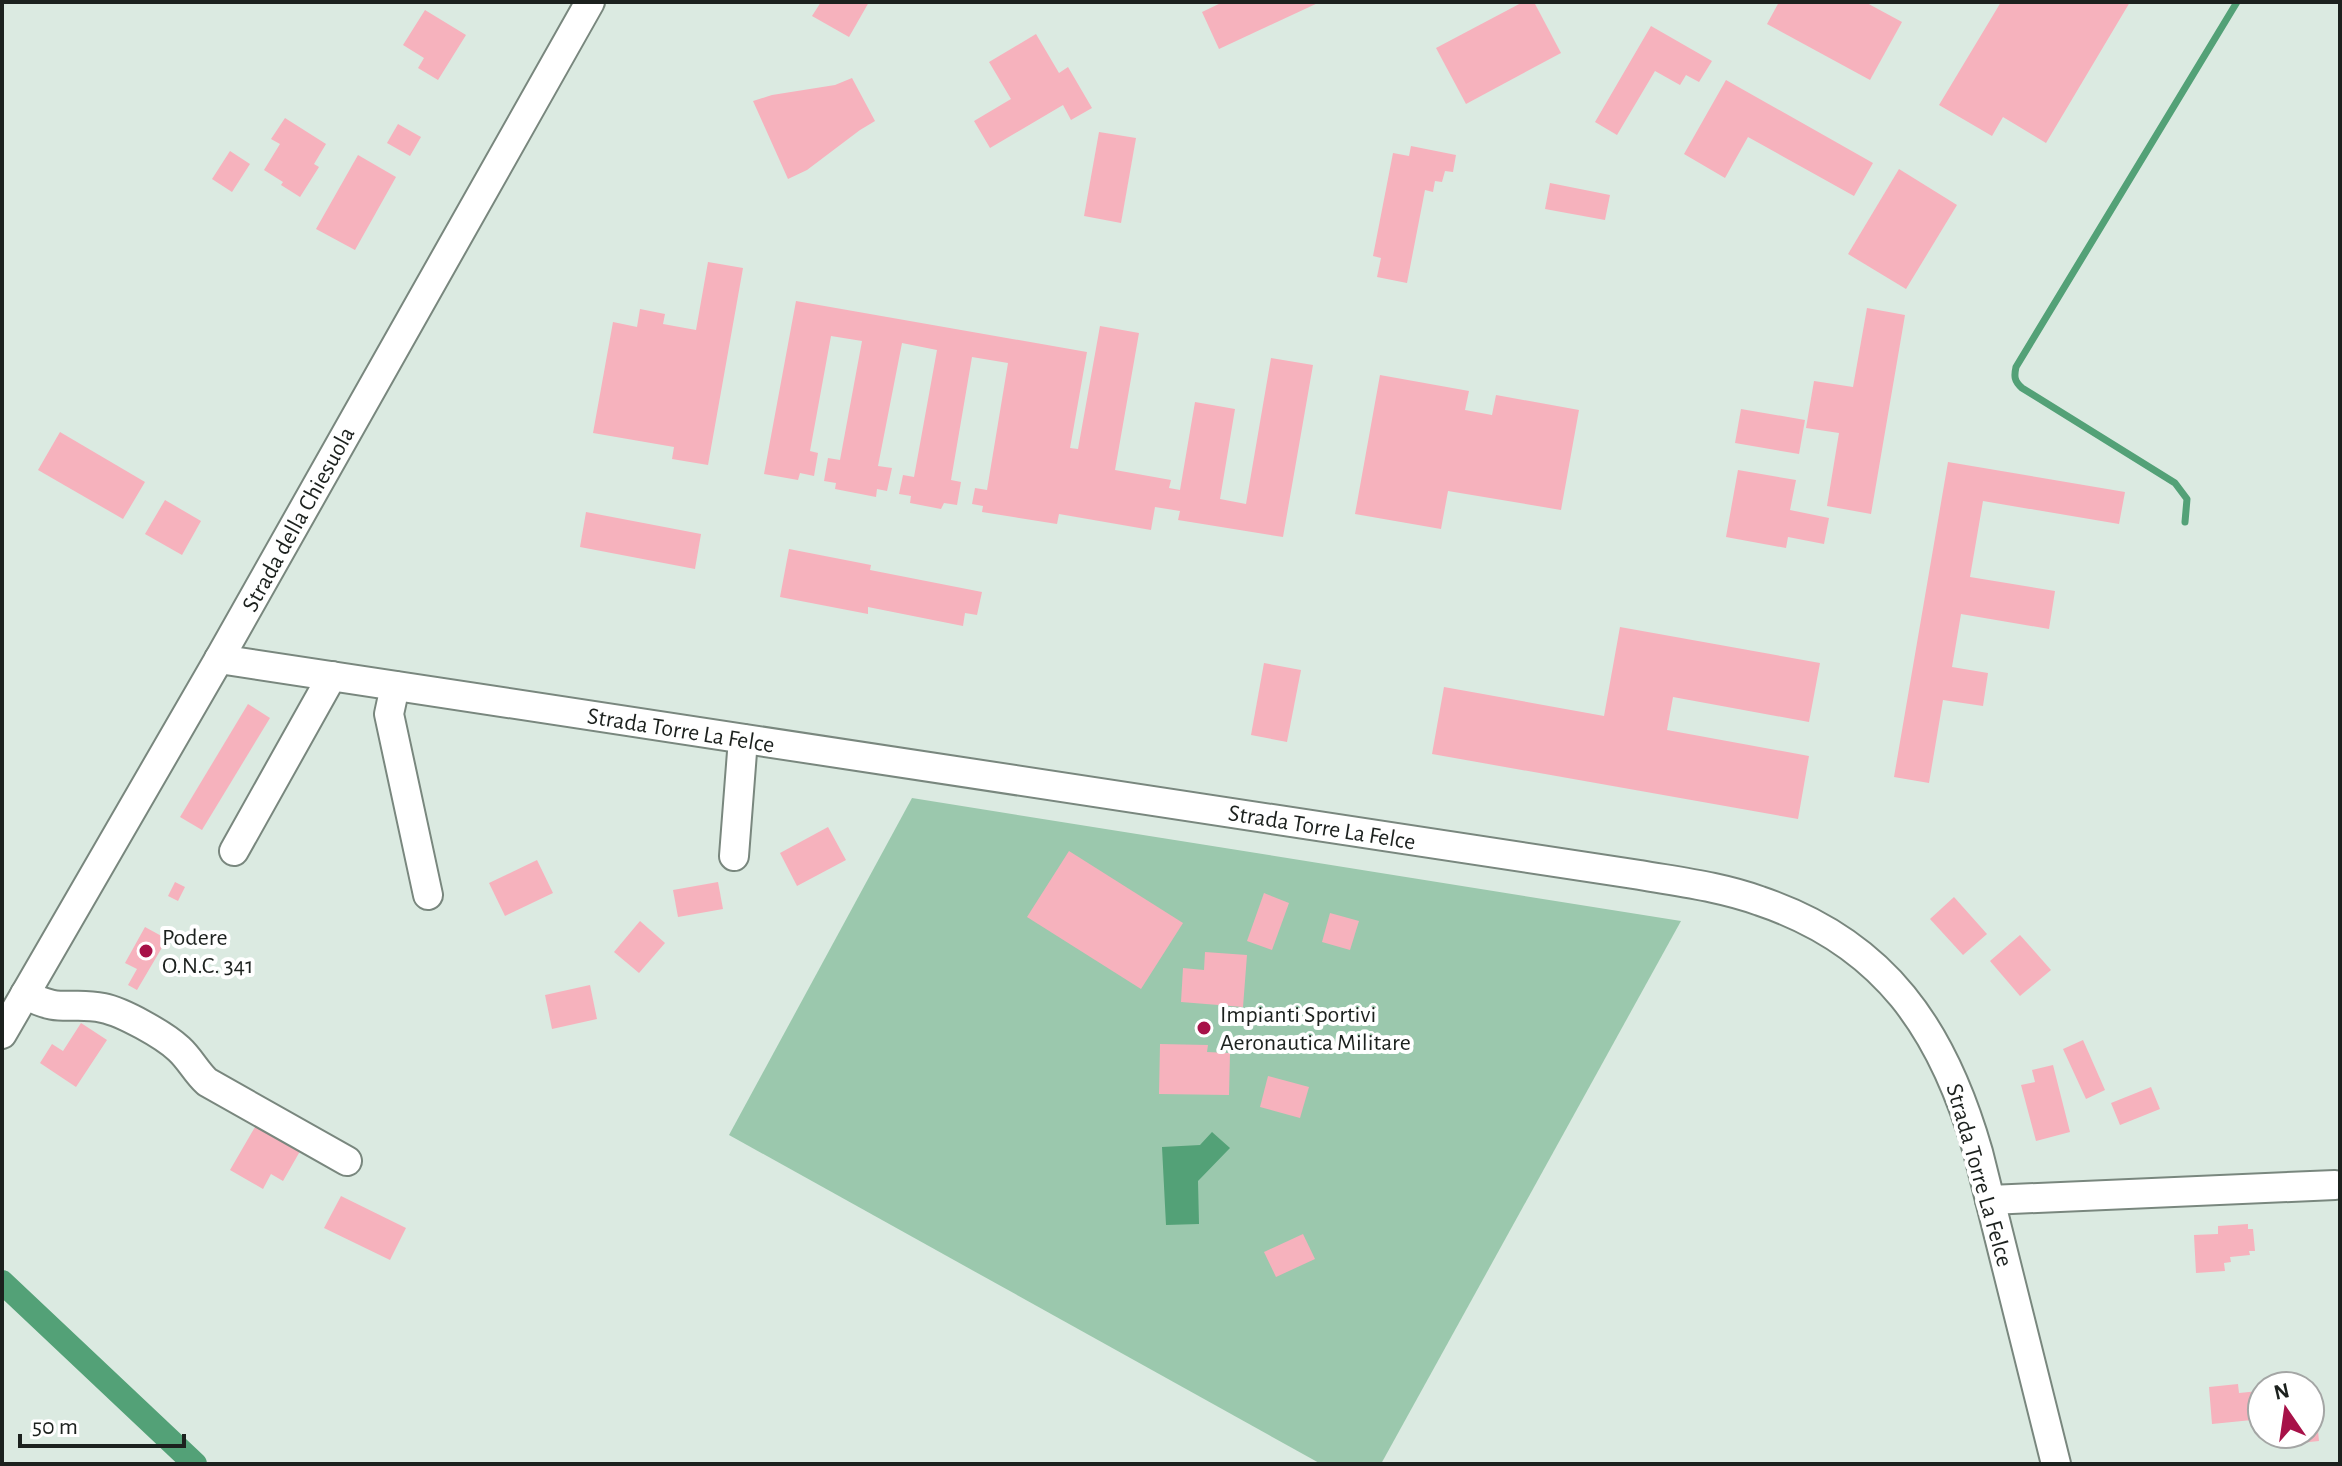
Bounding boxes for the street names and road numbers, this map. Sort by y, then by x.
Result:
street label: Strada della Chiesuola [238,423,360,616]
street label: Strada Torre La Felce [586,704,776,758]
street label: Strada Torre La Felce [1227,801,1417,855]
street label: Strada Torre La Felce [1941,1081,2017,1269]

